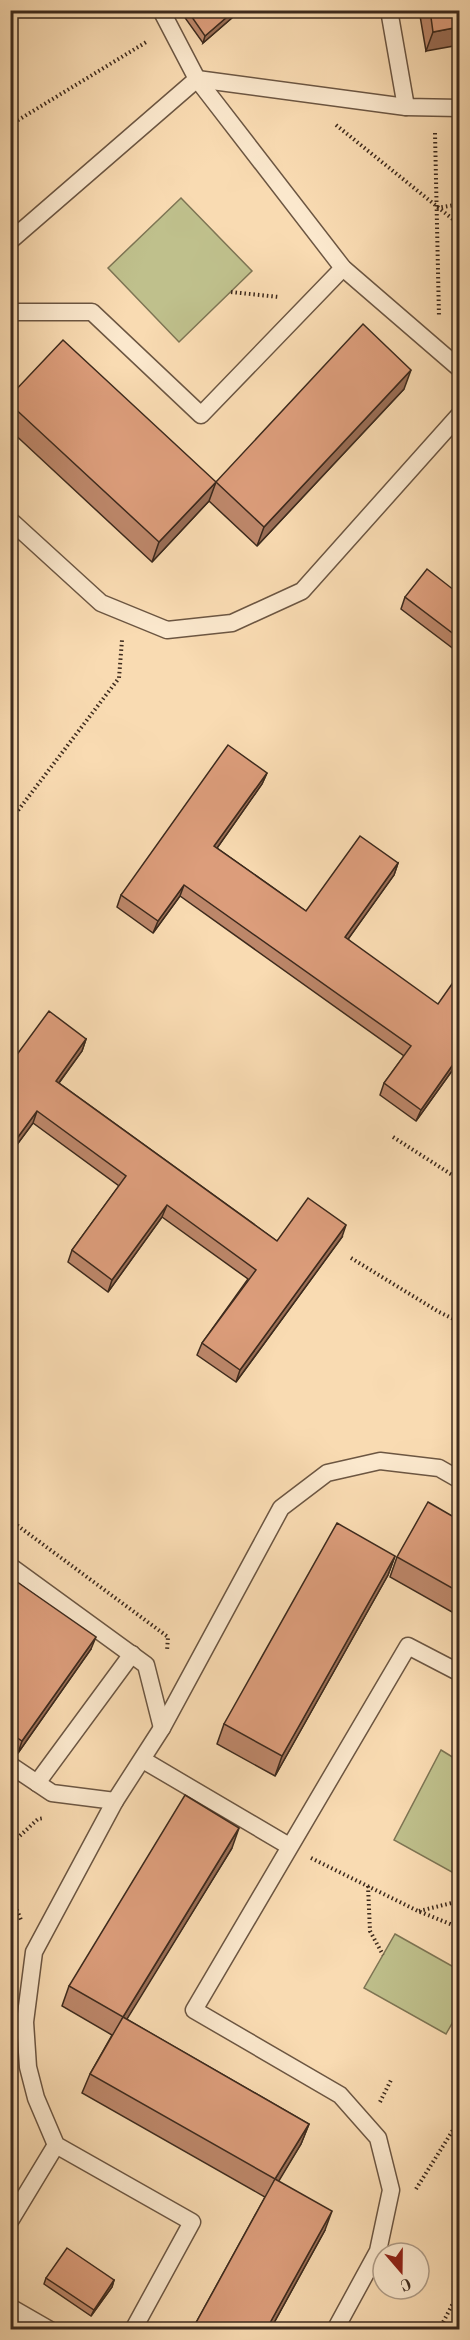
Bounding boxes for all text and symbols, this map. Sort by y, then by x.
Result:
north arrow [371,2241,431,2301]
text: С [398,2274,413,2293]

